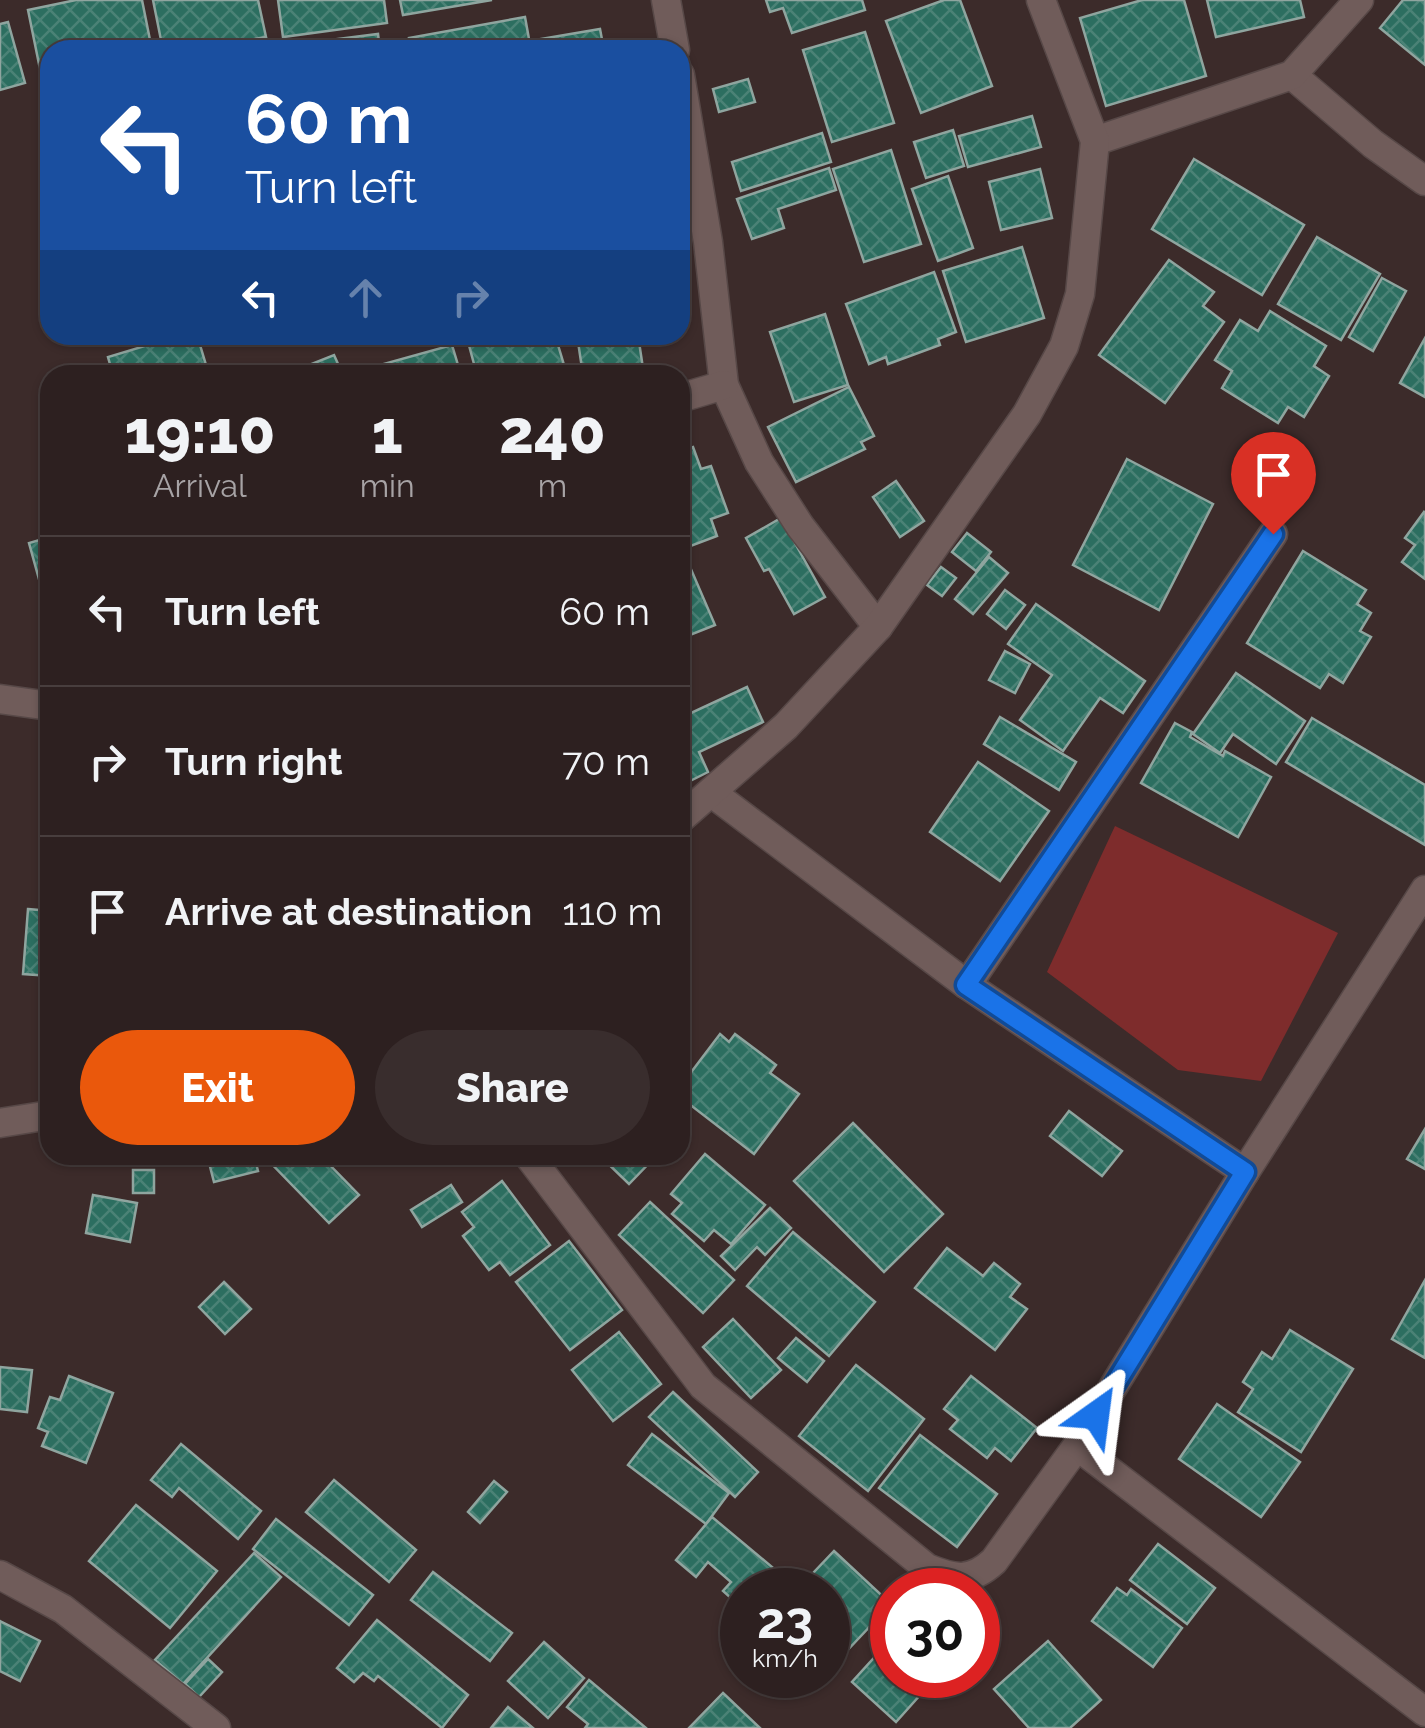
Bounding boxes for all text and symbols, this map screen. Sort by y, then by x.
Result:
text: 60 m [245,77,412,159]
icon: left [80,80,210,210]
text: Turn left [245,161,417,214]
icon: left [233,270,288,325]
icon: ahead [338,270,393,325]
icon: right [443,270,498,325]
text: 19:10 [124,397,275,467]
text: 1 [372,397,403,467]
text: 240 [499,397,606,467]
pin [1231,432,1316,535]
icon: arrive [1246,447,1301,502]
text: Arrival [153,467,247,504]
text: min [360,467,415,504]
text: m [538,467,567,504]
icon: left [80,584,135,639]
text: Turn left [165,589,320,634]
text: 60 m [559,589,650,634]
icon: right [80,734,135,789]
text: Turn right [165,739,342,784]
text: 70 m [562,739,650,784]
icon: arrive [80,884,135,939]
text: Arrive at destination [165,889,532,934]
text: 110 m [562,889,663,934]
button: Exit [80,1030,355,1145]
button: Share [375,1030,650,1145]
position arrow [1044,1363,1148,1467]
speed limit sign: 30 [870,1568,1000,1698]
text: 23 [757,1591,813,1650]
text: km/h [752,1643,818,1673]

